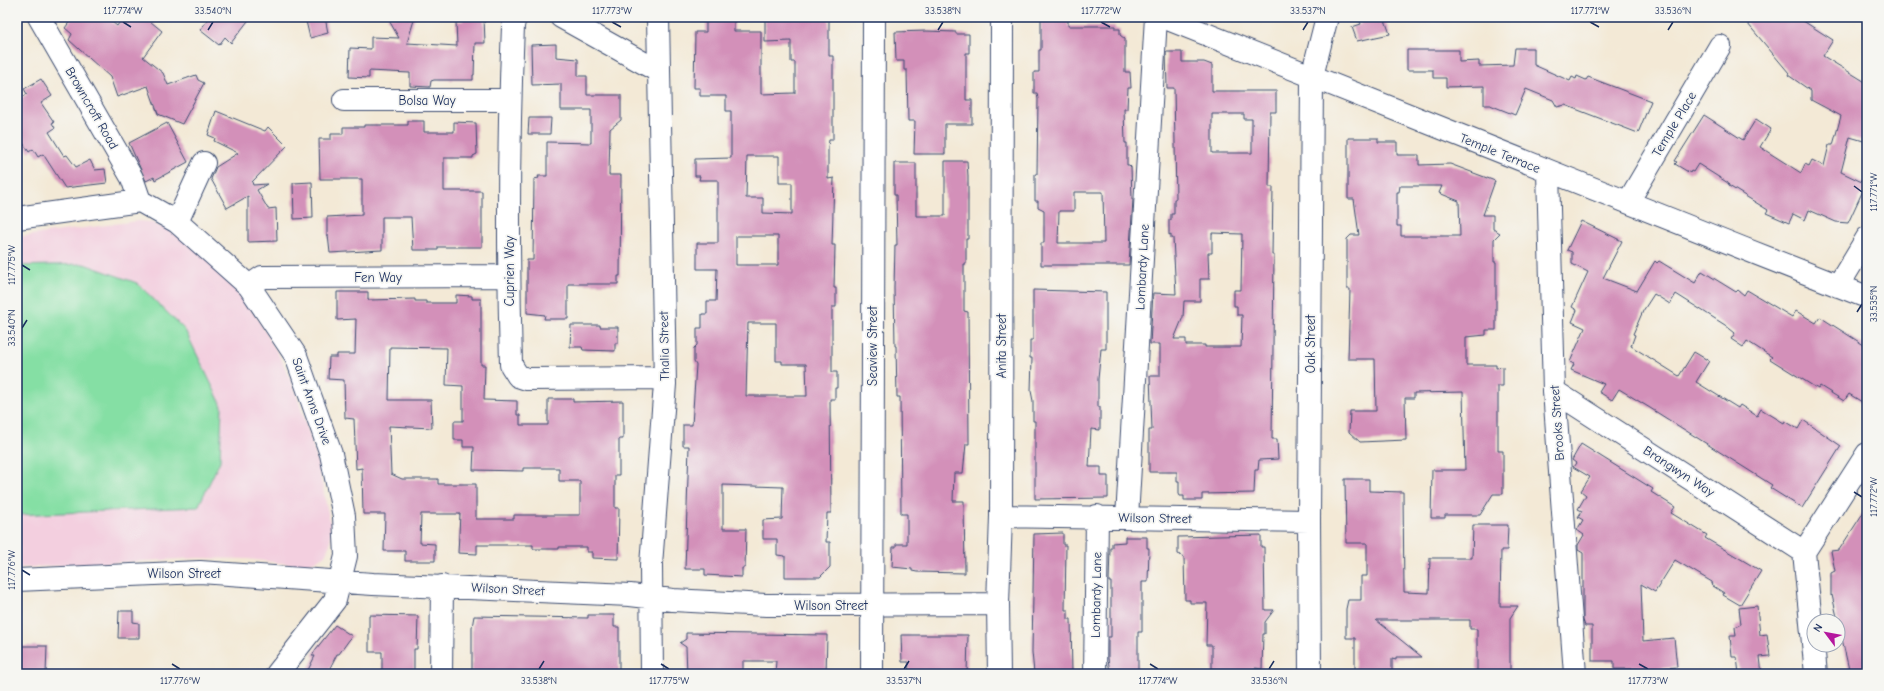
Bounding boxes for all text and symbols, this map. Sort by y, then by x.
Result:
text: 117.774°W [104,5,143,17]
text: 33.540°N [194,5,232,17]
text: 117.773°W [592,5,632,17]
text: 33.538°N [925,5,961,17]
text: 117.772°W [1081,5,1121,17]
text: 33.537°N [1290,5,1326,17]
text: 117.771°W [1571,5,1610,17]
text: 33.536°N [1655,5,1691,17]
street label: Browncroft Road [62,64,122,152]
street label: Temple Place [1649,88,1700,159]
street label: Bolsa Way [398,93,456,108]
street label: Temple Terrace [1458,130,1543,176]
text: 117.771°W [1868,172,1880,211]
street label: Lombardy Lane [1132,223,1152,310]
street label: Cuprien Way [502,236,517,306]
text: 117.775°W [6,245,18,285]
street label: Fen Way [354,270,402,285]
text: 33.535°N [1868,286,1880,322]
street label: Seaview Street [865,305,880,386]
text: 33.540°N [6,309,18,347]
street label: Thalia Street [656,310,672,381]
street label: Anita Street [994,312,1009,378]
street label: Oak Street [1303,314,1318,373]
street label: Saint Anns Drive [289,355,335,447]
street label: Brooks Street [1547,384,1567,461]
street label: Brangwyn Way [1641,442,1718,500]
text: 117.772°W [1868,477,1880,517]
street label: Wilson Street [1118,510,1193,526]
text: 117.776°W [6,550,18,590]
street label: Lombardy Lane [1088,551,1104,638]
street label: Wilson Street [147,566,222,581]
street label: Wilson Street [471,580,546,598]
street label: Wilson Street [794,598,869,613]
north arrow [1806,613,1846,653]
text: N [1811,621,1825,634]
text: 117.776°W [160,675,200,687]
text: 33.538°N [521,675,557,687]
text: 117.775°W [649,675,689,687]
text: 33.537°N [886,675,922,687]
text: 117.774°W [1139,675,1178,687]
text: 33.536°N [1251,675,1287,687]
text: 117.773°W [1628,675,1668,687]

